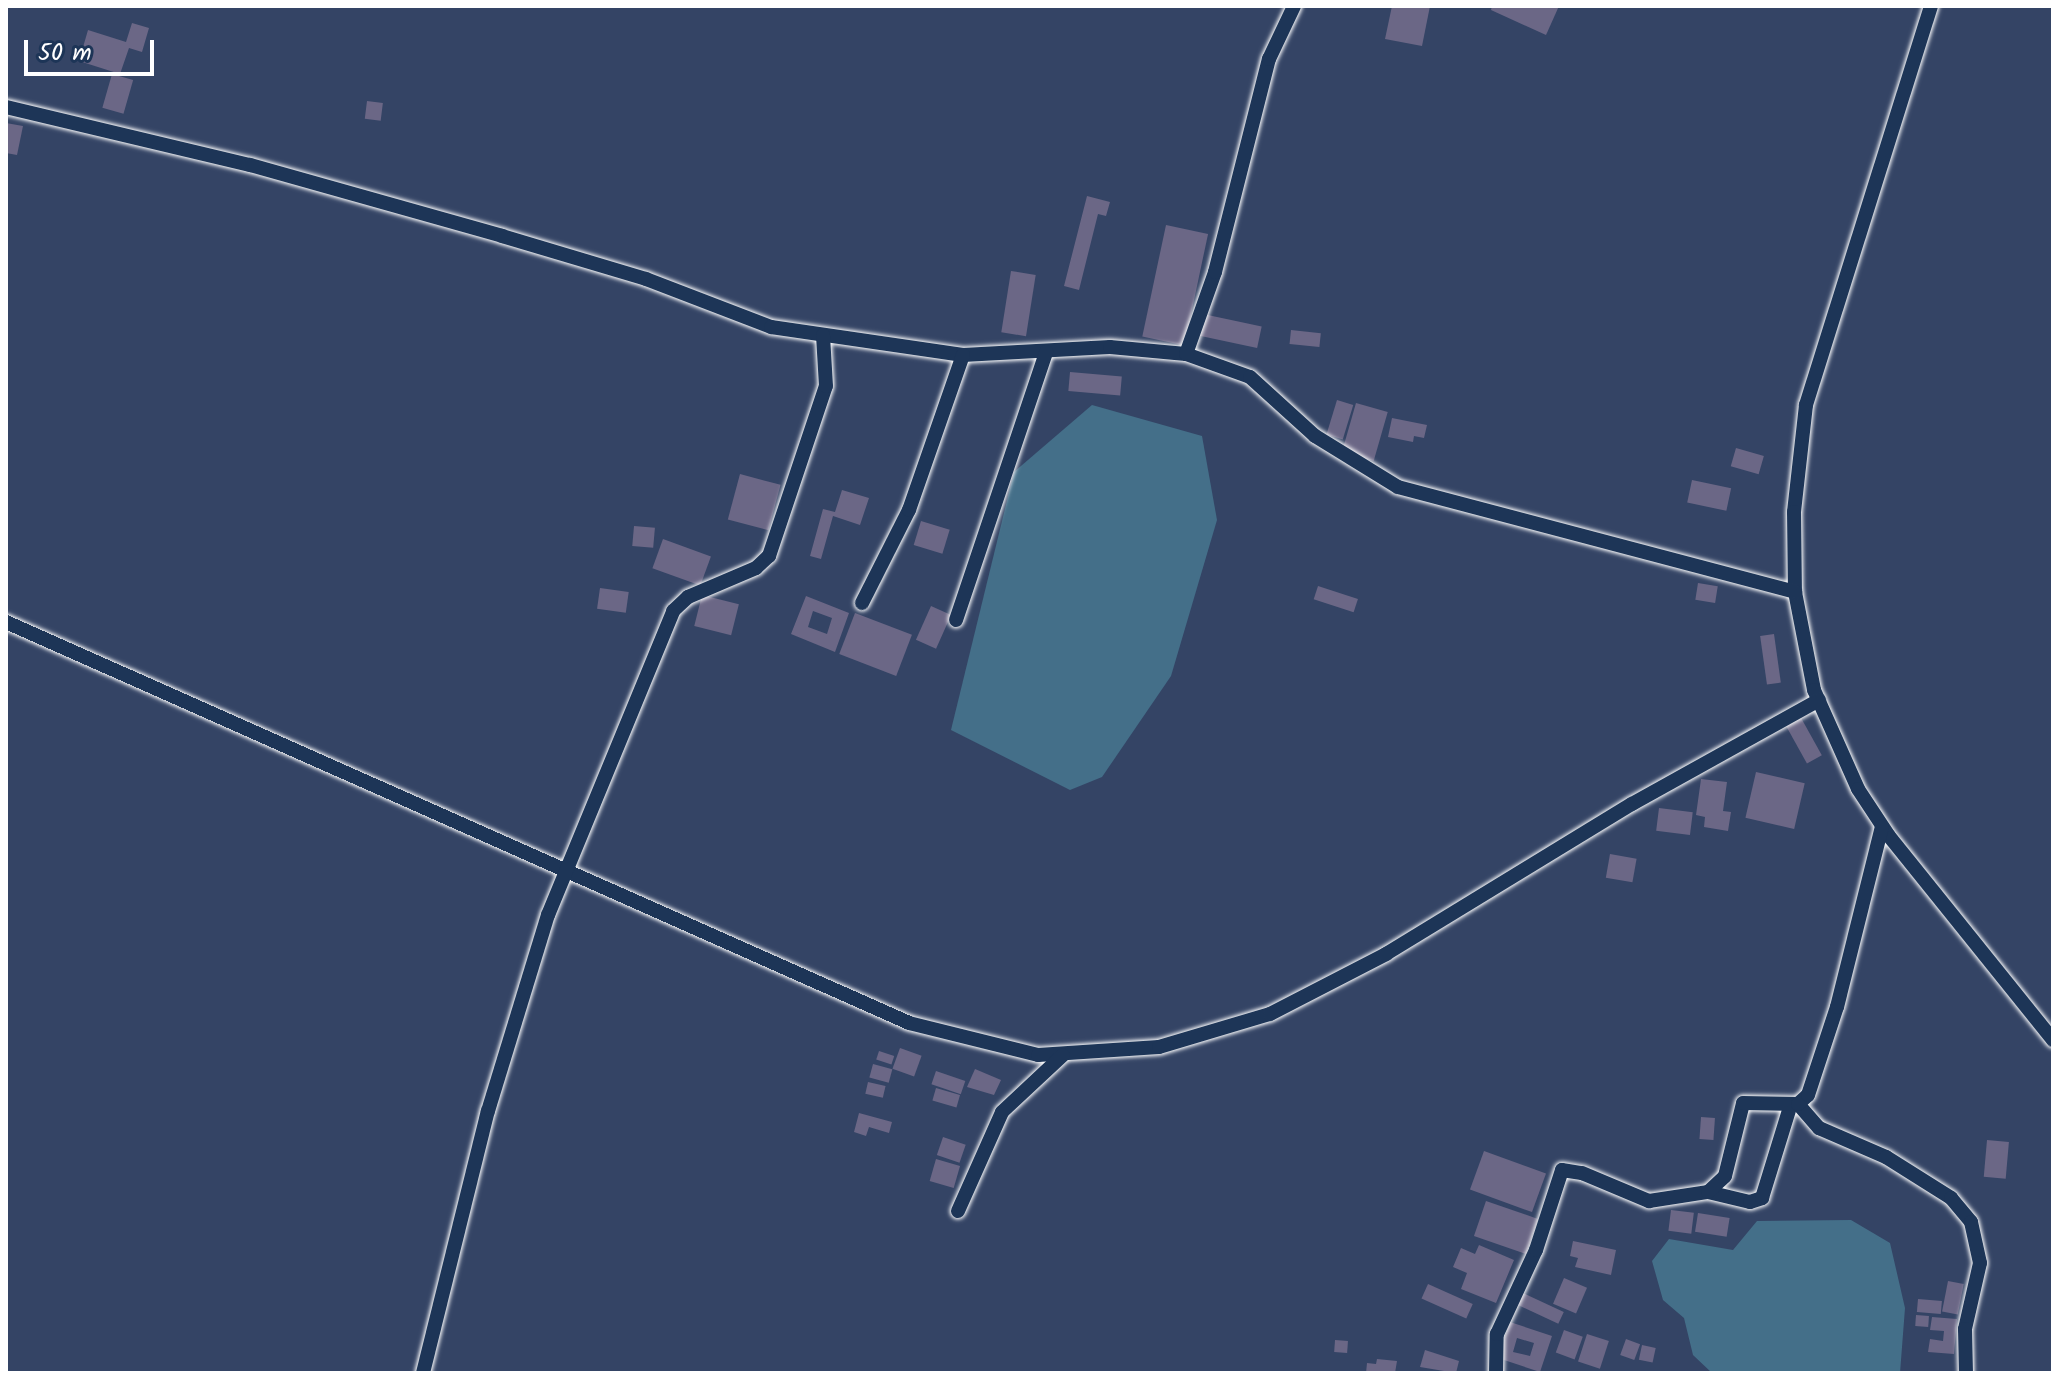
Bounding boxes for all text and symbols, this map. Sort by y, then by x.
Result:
scale bar [28,24,158,74]
text: 50 m [38,34,92,73]

